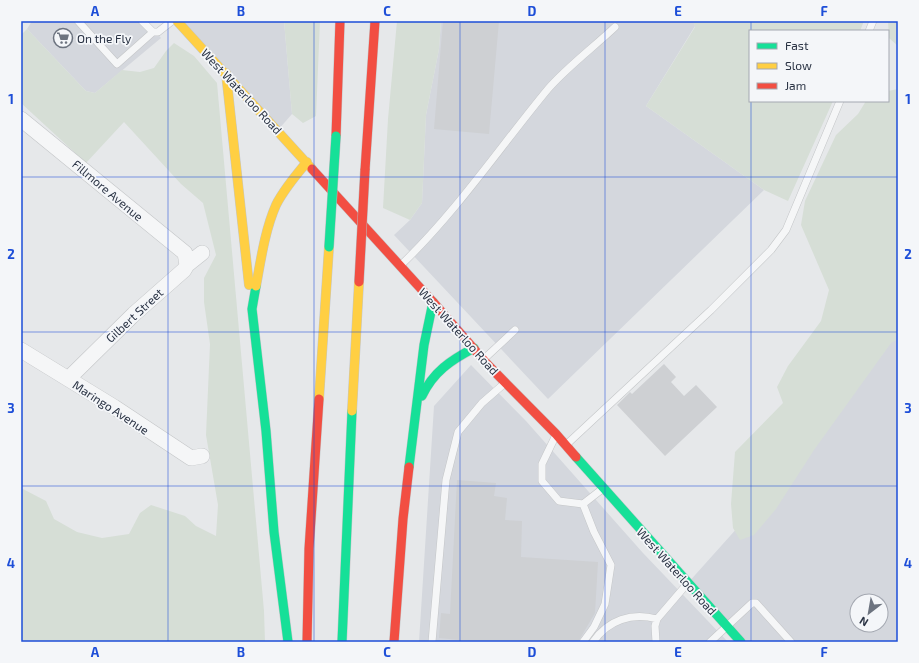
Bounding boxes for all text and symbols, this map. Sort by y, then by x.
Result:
text: A [91,3,100,19]
text: B [237,3,245,19]
text: C [383,3,391,19]
text: D [528,3,537,19]
text: E [674,3,682,19]
text: F [820,3,828,19]
supermarket icon: On the Fly [52,27,74,49]
legend [749,30,889,102]
place label: On the Fly [77,31,132,45]
text: Fast [785,38,809,52]
street label: West Waterloo Road [199,45,285,137]
text: Slow [785,58,812,72]
text: Jam [785,78,806,92]
text: 1 [8,91,14,107]
text: 1 [905,91,911,107]
street label: Fillmore Avenue [70,156,146,224]
text: 2 [7,246,15,262]
text: 2 [904,246,912,262]
street label: Gilbert Street [103,285,166,345]
street label: West Waterloo Road [416,285,502,377]
street label: Maringo Avenue [70,377,152,437]
text: 3 [7,400,15,416]
text: 3 [904,400,912,416]
street label: West Waterloo Road [634,525,720,617]
text: 4 [7,555,15,571]
text: 4 [904,555,912,571]
north arrow [849,593,889,633]
text: N [857,614,870,630]
text: A [91,644,100,660]
text: B [237,644,245,660]
text: C [383,644,391,660]
text: D [528,644,537,660]
text: E [674,644,682,660]
text: F [820,644,828,660]

